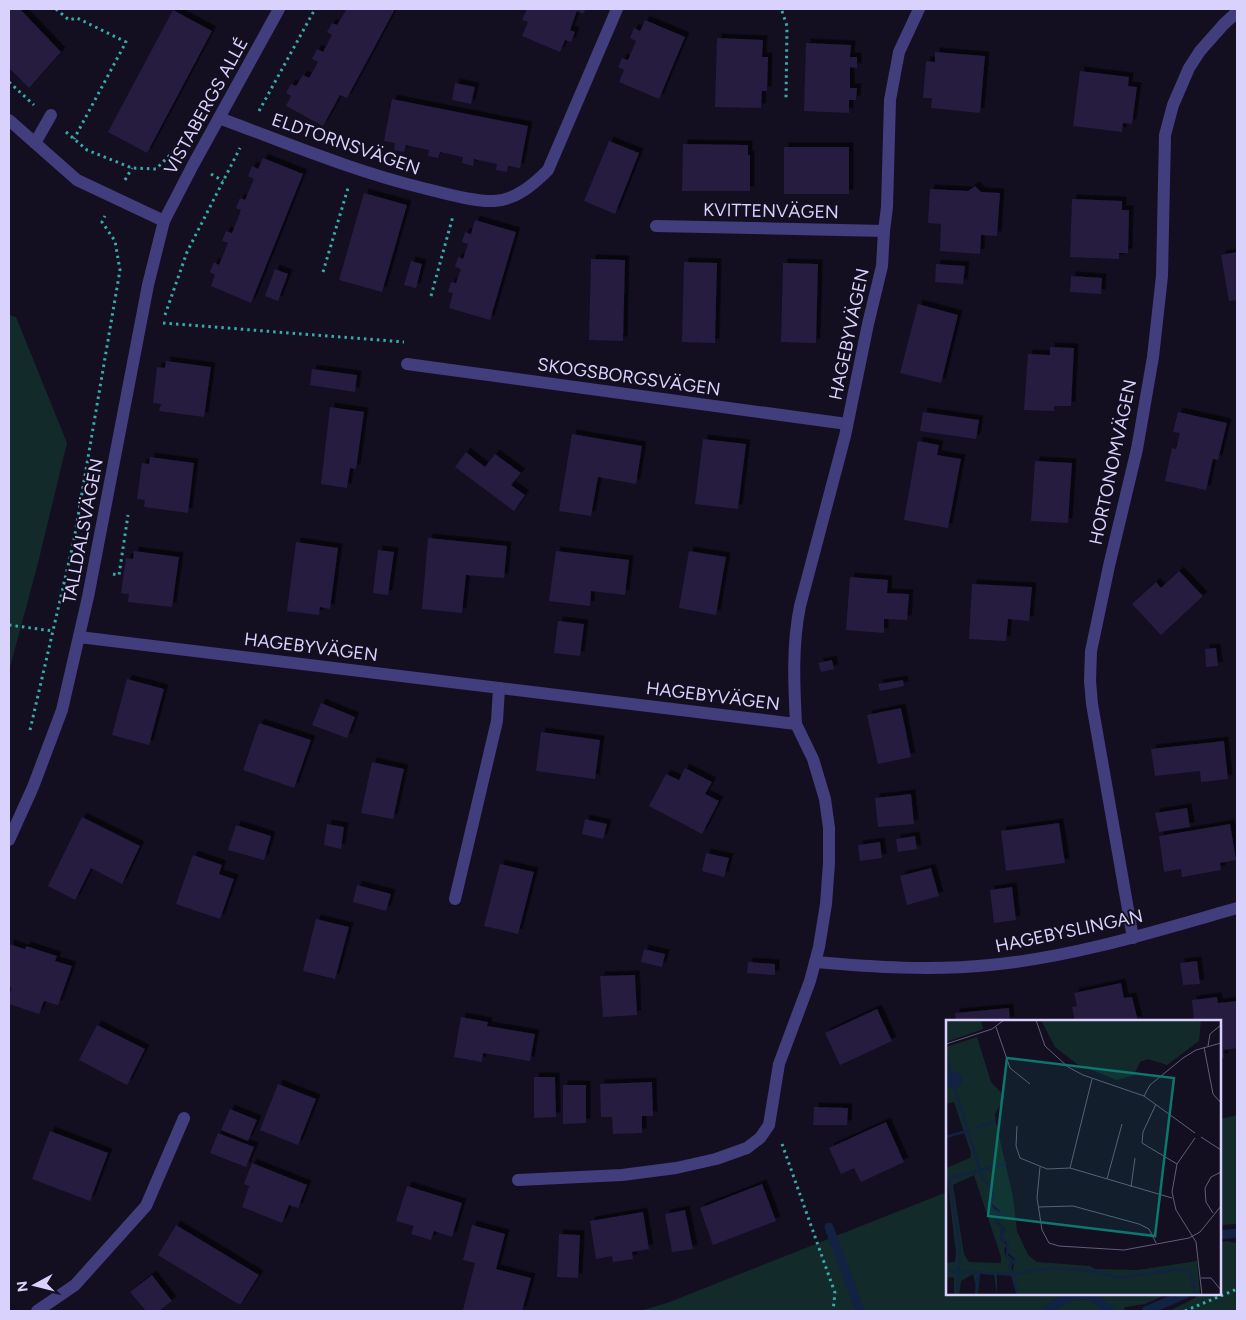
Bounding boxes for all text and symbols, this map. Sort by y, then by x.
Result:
street label: VISTABERGS ALLÉ [159,34,253,178]
street label: ELDTORNSVÄGEN [269,108,423,180]
street label: KVITTENVÄGEN [703,199,839,223]
street label: HAGEBYVÄGEN [824,266,874,402]
street label: SKOGSBORGSVÄGEN [536,353,722,401]
street label: HORTONOMVÄGEN [1085,377,1141,547]
street label: TALLDALSVÄGEN [58,456,108,606]
street label: HAGEBYVÄGEN [243,628,379,666]
street label: HAGEBYVÄGEN [645,677,781,715]
street label: HAGEBYSLINGAN [993,905,1145,957]
inset map [946,1020,1221,1295]
north arrow [10,1260,60,1310]
text: N [13,1280,32,1293]

